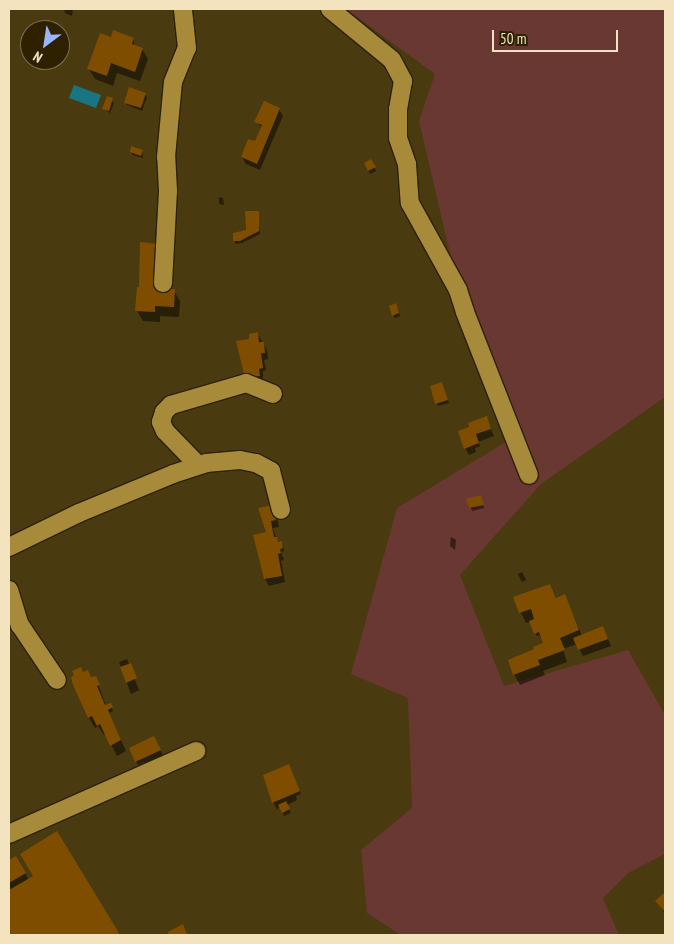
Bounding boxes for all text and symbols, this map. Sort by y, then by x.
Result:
north arrow [20,20,70,70]
scale bar [494,20,620,52]
text: 50 m [500,29,526,48]
text: N [30,47,46,67]

